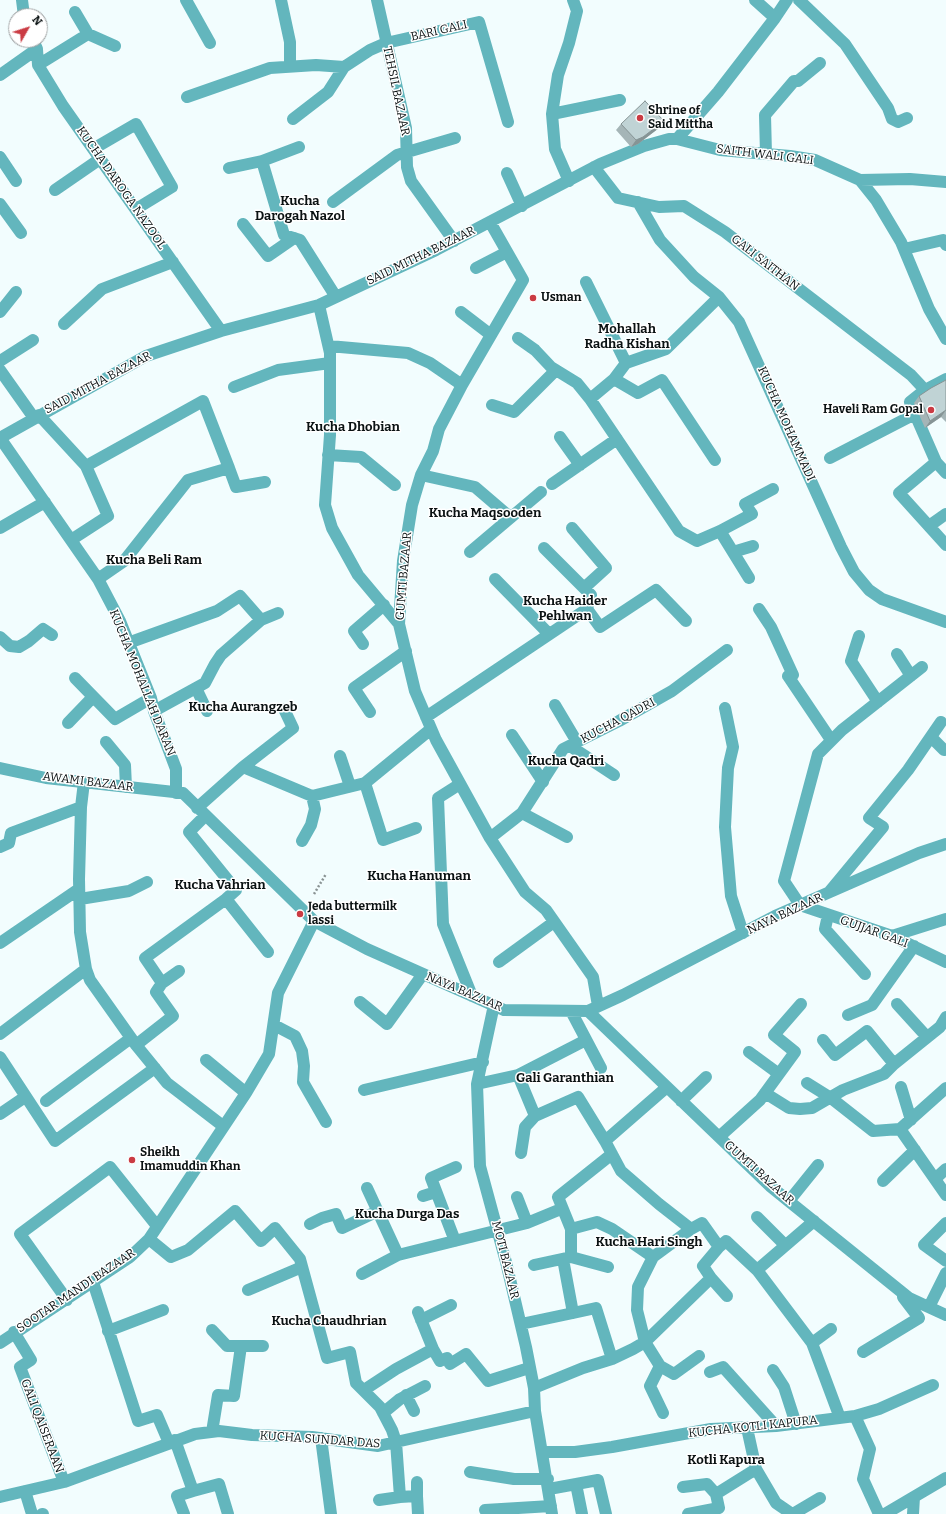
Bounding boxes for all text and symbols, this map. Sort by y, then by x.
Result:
north arrow [8,8,48,48]
text: N [29,13,45,28]
street label: BARI GALI [409,18,469,44]
street label: TEHSIL BAZAAR [379,45,413,137]
place label: Shrine of Said Mittha [648,104,713,132]
marker: Shrine of Said Mittha [635,113,645,123]
street label: KUCHA DAROGA NAZOOL [73,124,169,252]
street label: SAITH WALI GALI [716,142,814,168]
district label: Kucha Darogah Nazol [255,193,345,224]
street label: SAID MITHA BAZAAR [364,223,478,289]
street label: GALI SAITHAN [728,232,802,294]
place label: Usman [541,291,582,305]
marker: Usman [528,293,538,303]
district label: Mohallah Radha Kishan [584,321,670,352]
street label: SAID MITHA BAZAAR [42,349,154,417]
street label: KUCHA MOHAMMADI [754,365,818,483]
place label: Haveli Ram Gopal [823,403,923,417]
marker: Haveli Ram Gopal [926,405,936,415]
district label: Kucha Dhobian [306,419,400,435]
district label: Kucha Maqsooden [429,505,541,521]
street label: GUMTI BAZAAR [393,531,415,621]
district label: Kucha Beli Ram [106,552,202,568]
district label: Kucha Haider Pehlwan [523,593,607,624]
street label: KUCHA MOHALLAH DARAN [106,608,178,758]
street label: KUCHA QADRI [578,695,658,747]
district label: Kucha Aurangzeb [188,699,298,715]
district label: Kucha Qadri [528,753,604,769]
street label: AWAMI BAZAAR [42,769,134,795]
district label: Kucha Hanuman [367,868,471,884]
district label: Kucha Vahrian [174,877,266,893]
street label: NAYA BAZAAR [745,890,825,938]
place label: Jeda buttermilk lassi [308,900,397,928]
marker: Jeda buttermilk lassi [295,909,305,919]
street label: GUJJAR GALI [838,913,910,951]
street label: NAYA BAZAAR [424,969,504,1015]
district label: Gali Garanthian [516,1070,614,1086]
street label: GUMTI BAZAAR [721,1138,797,1208]
place label: Sheikh Imamuddin Khan [140,1146,240,1174]
marker: Sheikh Imamuddin Khan [127,1155,137,1165]
district label: Kucha Durga Das [355,1206,459,1222]
street label: MOTI BAZAAR [488,1219,522,1301]
district label: Kucha Hari Singh [595,1234,703,1250]
street label: SOOTAR MANDI BAZAAR [14,1246,138,1336]
district label: Kucha Chaudhrian [271,1313,387,1329]
street label: GALI QAISERAAN [17,1377,67,1475]
street label: KUCHA KOTLI KAPURA [688,1413,818,1441]
street label: KUCHA SUNDAR DAS [259,1429,381,1451]
district label: Kotli Kapura [687,1452,765,1468]

